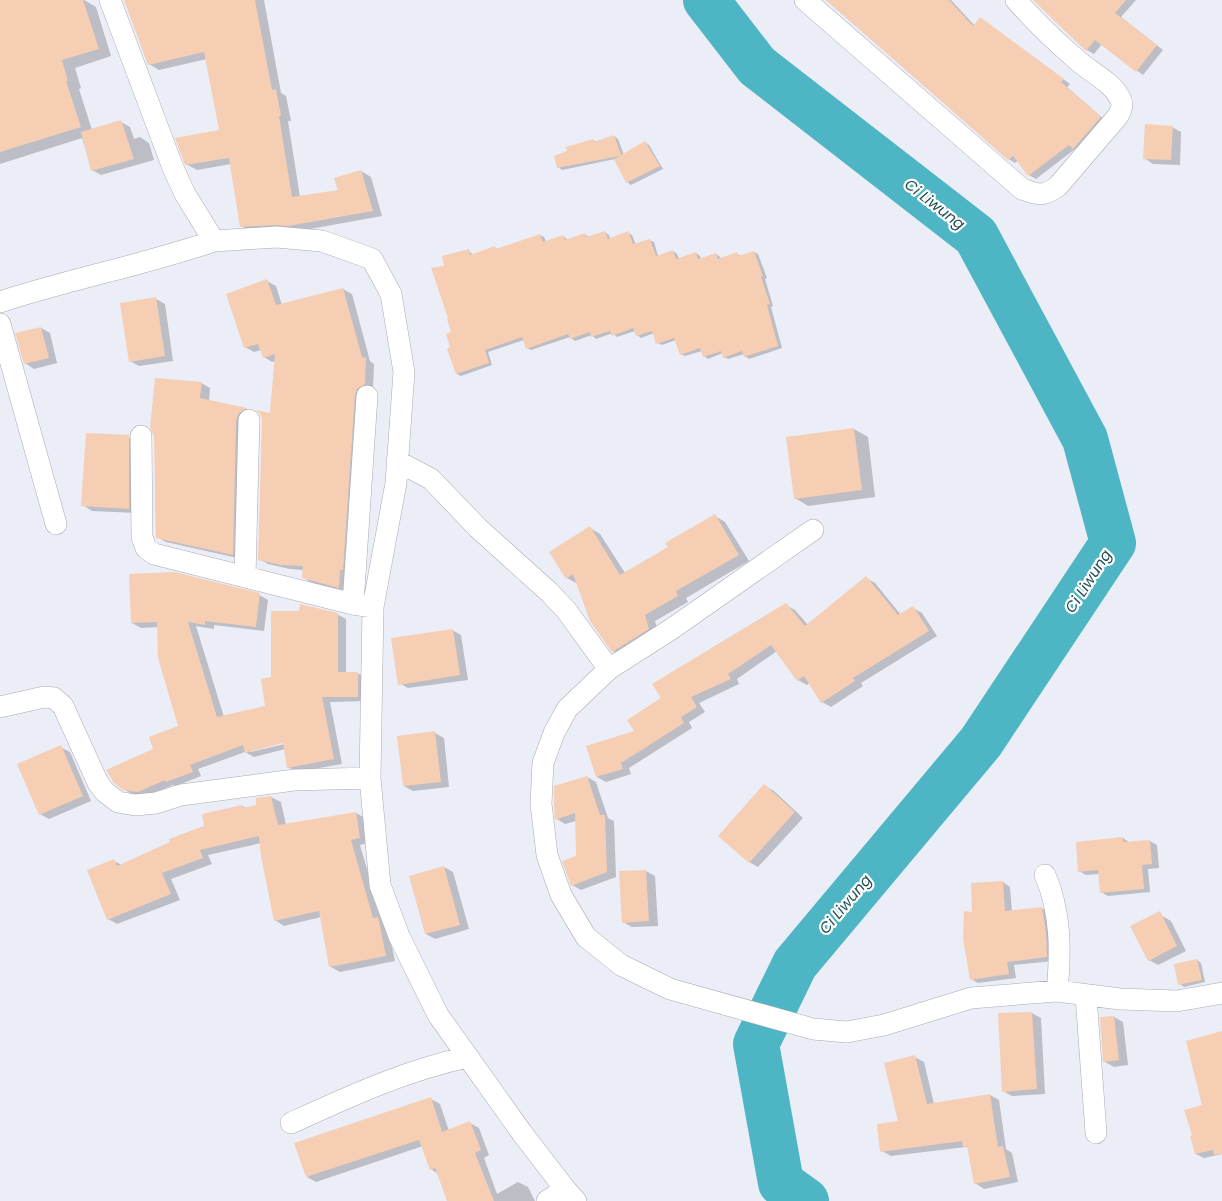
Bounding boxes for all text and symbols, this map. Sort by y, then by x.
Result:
water label: Ci Liwung [900,174,970,234]
water label: Ci Liwung [1060,545,1116,617]
water label: Ci Liwung [814,870,876,938]

